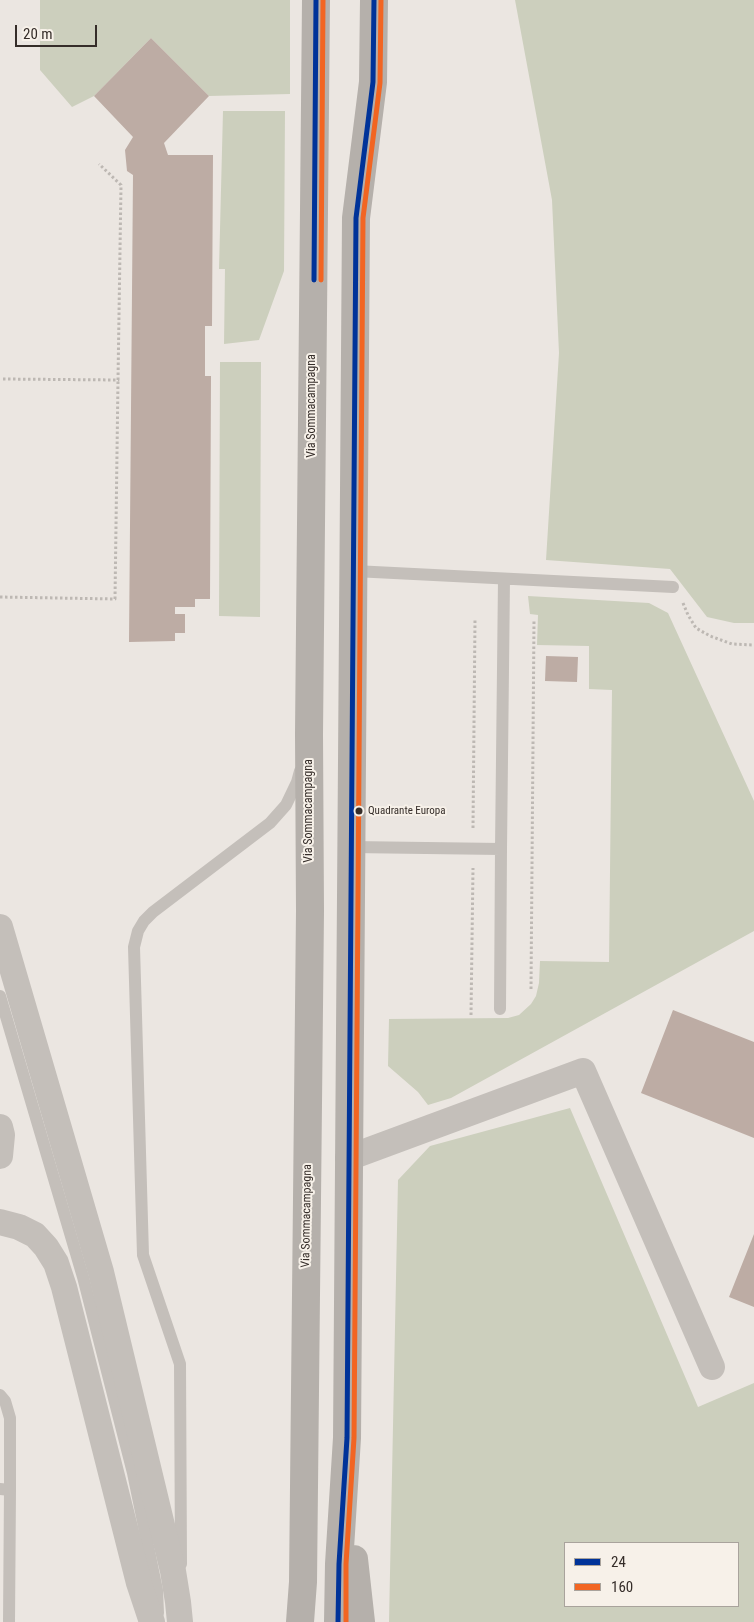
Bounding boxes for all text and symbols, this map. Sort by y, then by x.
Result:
scale bar [18,15,100,47]
text: 20 m [23,25,53,43]
street label: Via Sommacampagna [305,354,319,458]
street label: Via Sommacampagna [302,759,316,863]
place label: Quadrante Europa [368,804,445,818]
marker: Quadrante Europa [354,806,364,816]
street label: Via Sommacampagna [299,1164,315,1268]
legend [564,1542,739,1607]
text: 24 [611,1553,626,1571]
text: 160 [611,1578,633,1596]

